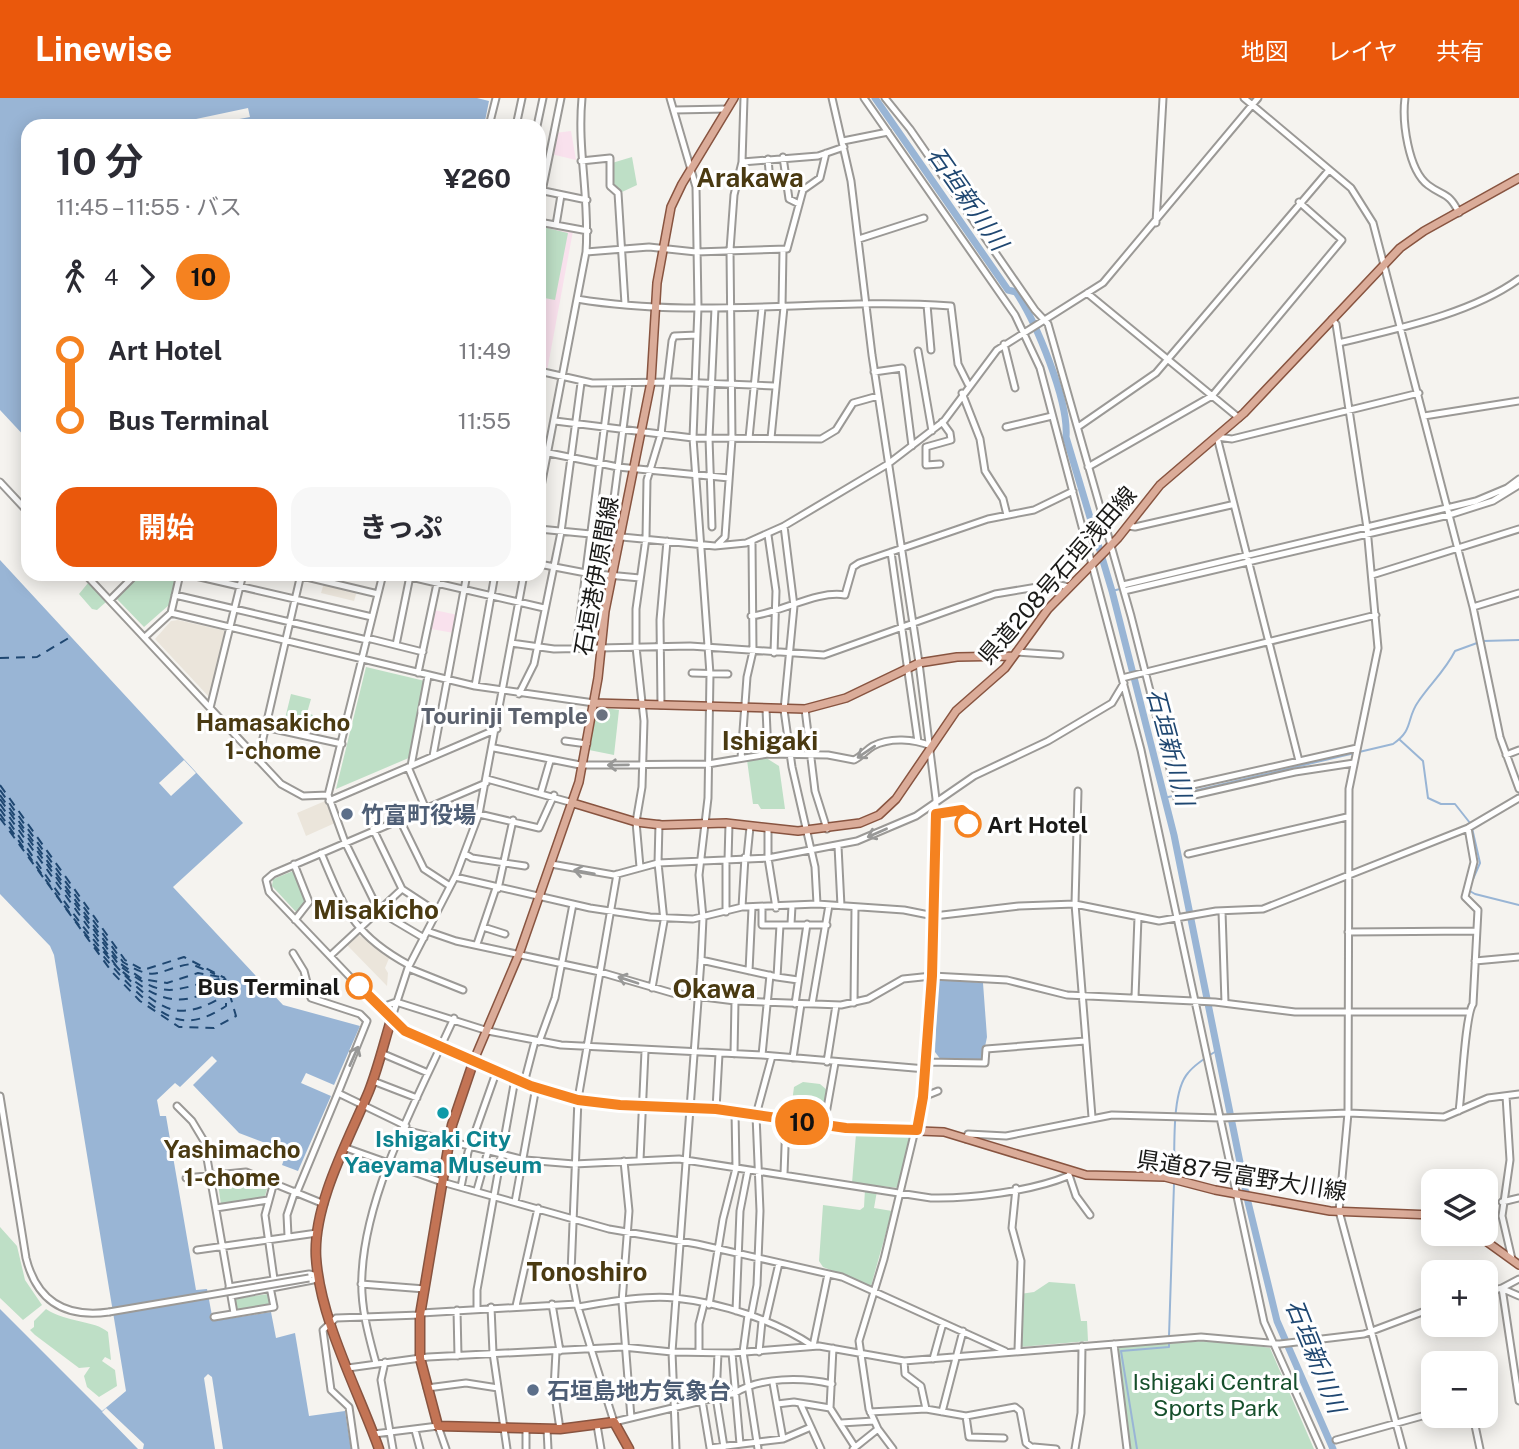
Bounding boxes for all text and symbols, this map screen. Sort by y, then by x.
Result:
text: Linewise [35,30,172,68]
text: 地図 [1241,37,1289,65]
text: レイヤ [1327,37,1398,65]
text: 共有 [1436,37,1484,65]
text: 10 分 [56,139,143,184]
water label: 石垣新川川 [922,141,1016,258]
district label: Arakawa [696,162,804,193]
text: ¥260 [444,163,511,194]
text: 11:45 – 11:55 · バス [56,193,242,220]
icon: walk [56,258,94,296]
icon: forward [128,258,166,296]
text: 4 [104,263,118,290]
text: 10 [190,263,216,291]
text: Art Hotel [108,335,222,366]
text: 11:49 [458,337,511,364]
text: Bus Terminal [108,405,269,436]
text: 11:55 [458,407,511,434]
street label: 県道208号石垣浅田線 [973,481,1141,669]
button: 開始 [56,487,277,567]
button: きっぷ [291,487,511,567]
street label: 石垣港伊原間線 [569,494,623,658]
water label: 石垣新川川 [1142,685,1201,811]
place label: Tourinji Temple [421,702,588,729]
marker: Tourinji Temple [594,707,610,723]
district label: Hamasakicho 1-chome [196,708,350,764]
district label: Ishigaki [722,725,818,756]
one-way arrow [857,745,876,759]
one-way arrow [607,758,630,772]
place label: 竹富町役場 [361,801,476,828]
marker: 竹富町役場 [339,806,355,822]
marker: Art Hotel [955,811,981,837]
place label: Art Hotel [987,811,1088,838]
one-way arrow [867,827,888,840]
one-way arrow [573,864,596,878]
district label: Misakicho [313,894,439,925]
place label: Bus Terminal [197,973,340,1000]
marker: Bus Terminal [346,973,372,999]
one-way arrow [618,973,640,985]
district label: Okawa [672,973,756,1004]
one-way arrow [348,1046,361,1067]
line badge: 10 [770,1099,834,1145]
marker: Ishigaki City Yaeyama Museum [435,1105,451,1121]
text: 10 [789,1108,815,1136]
place label: Ishigaki City Yaeyama Museum [344,1125,542,1178]
district label: Yashimacho 1-chome [163,1135,301,1191]
street label: 県道87号富野大川線 [1135,1145,1349,1205]
map controls [1421,1169,1498,1428]
button: layers [1421,1169,1498,1246]
district label: Tonoshiro [526,1256,648,1287]
button: + [1421,1260,1498,1337]
water label: 石垣新川川 [1281,1295,1353,1420]
button: − [1421,1351,1498,1428]
park label: Ishigaki Central Sports Park [1133,1368,1299,1421]
place label: 石垣島地方気象台 [547,1377,731,1404]
marker: 石垣島地方気象台 [525,1382,541,1398]

